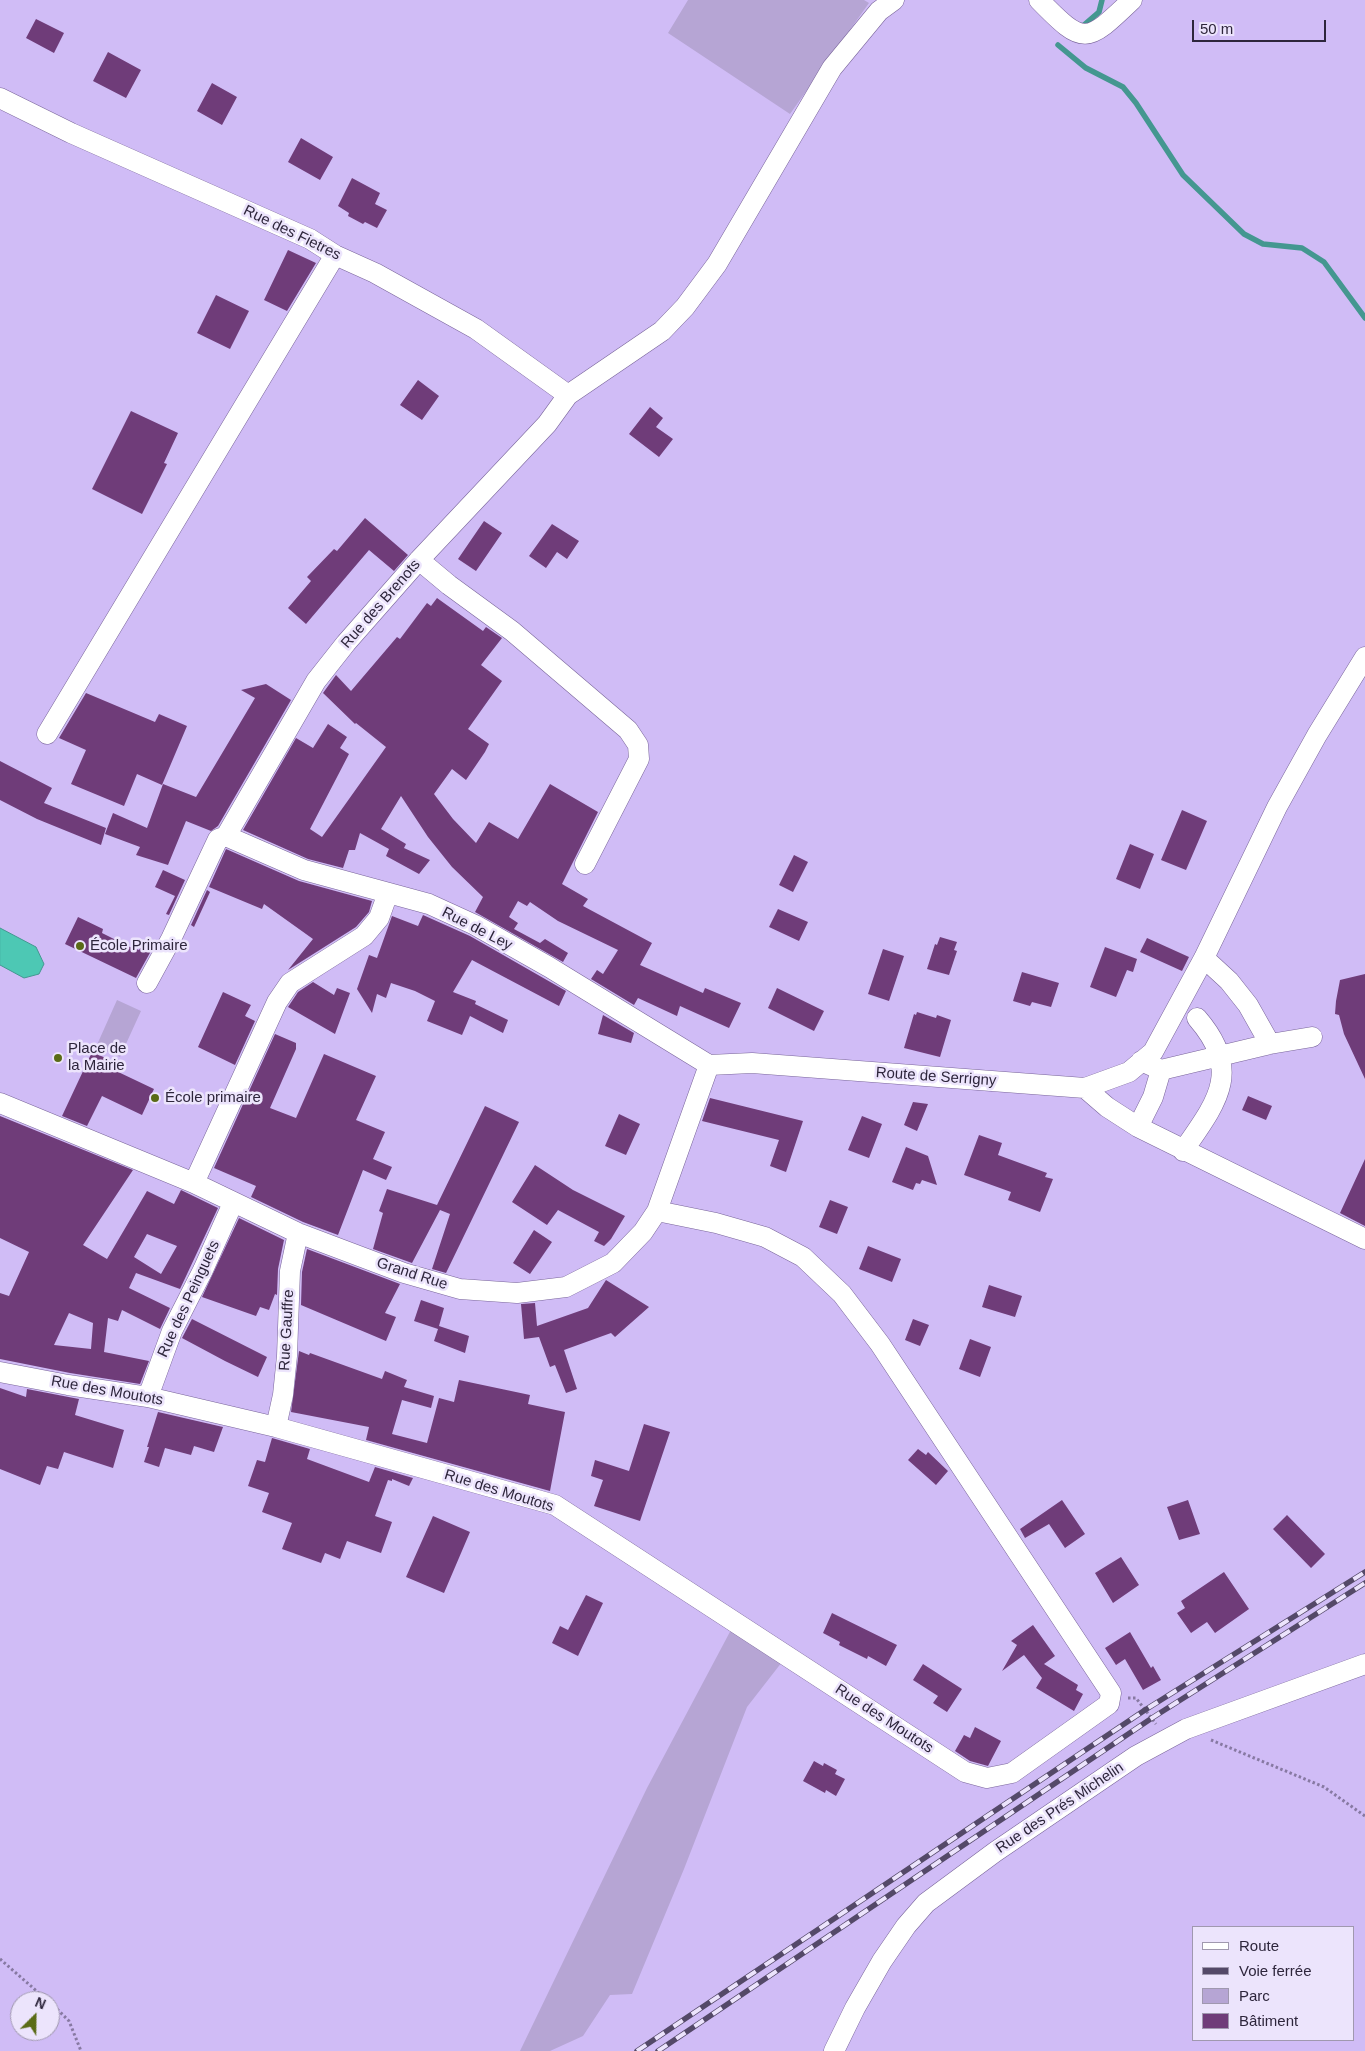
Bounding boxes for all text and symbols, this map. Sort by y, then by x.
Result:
scale bar [1195,10,1329,42]
text: 50 m [1200,20,1233,37]
street label: Rue des Fietres [240,202,344,264]
street label: Rue des Brenots [338,556,424,652]
street label: Rue de Ley [439,904,515,954]
place label: École Primaire [90,937,188,955]
marker: École Primaire [74,940,86,952]
place label: Place de la Mairie [68,1040,126,1075]
marker: Place de la Mairie [52,1052,64,1064]
street label: Route de Serrigny [875,1064,997,1090]
place label: École primaire [165,1089,261,1107]
marker: École primaire [149,1092,161,1104]
street label: Rue des Peinguets [154,1238,224,1360]
street label: Grand Rue [374,1254,450,1294]
street label: Rue Gauffre [276,1289,298,1371]
street label: Rue des Moutots [50,1372,164,1410]
street label: Rue des Moutots [442,1466,556,1516]
street label: Rue des Moutots [832,1681,936,1757]
street label: Rue des Prés Michelin [993,1759,1127,1857]
legend [1192,1926,1355,2041]
text: Route [1239,1937,1279,1954]
text: Voie ferrée [1239,1962,1312,1979]
text: Parc [1239,1987,1270,2004]
north arrow [10,1991,60,2041]
text: N [33,1994,48,2012]
text: Bâtiment [1239,2012,1298,2029]

